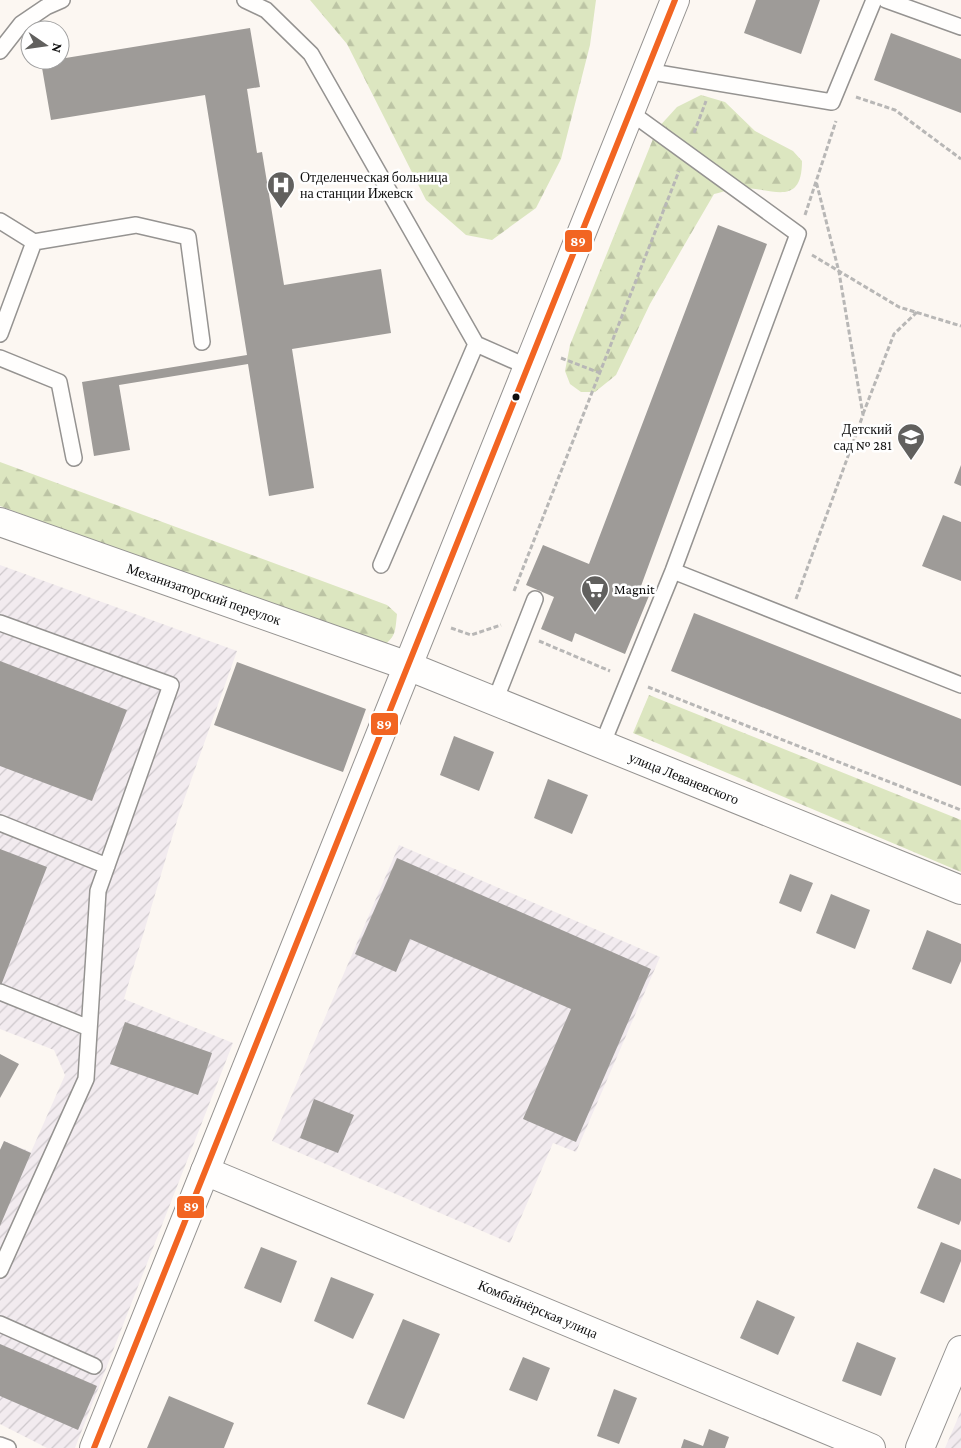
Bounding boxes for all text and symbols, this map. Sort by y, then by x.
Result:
north arrow [20,20,70,70]
text: N [49,41,67,55]
place label: Отделенческая больница на станции Ижевск [300,169,449,201]
hospital icon: Отделенческая больница на станции Ижевск [266,170,296,209]
line badge: 89 [564,229,593,253]
text: 89 [570,233,586,249]
unlabelled marker [511,392,521,402]
place label: Детский сад № 281 [833,421,892,453]
school or university icon: Детский сад № 281 [896,422,926,461]
street label: Механизаторский переулок [125,560,283,628]
supermarket icon: Magnit [580,574,610,613]
place label: Magnit [614,581,655,597]
line badge: 89 [370,712,399,736]
text: 89 [376,716,392,732]
street label: улица Леваневского [627,749,741,807]
line badge: 89 [176,1195,205,1219]
text: 89 [183,1198,199,1214]
street label: Комбайнёрская улица [476,1277,601,1342]

